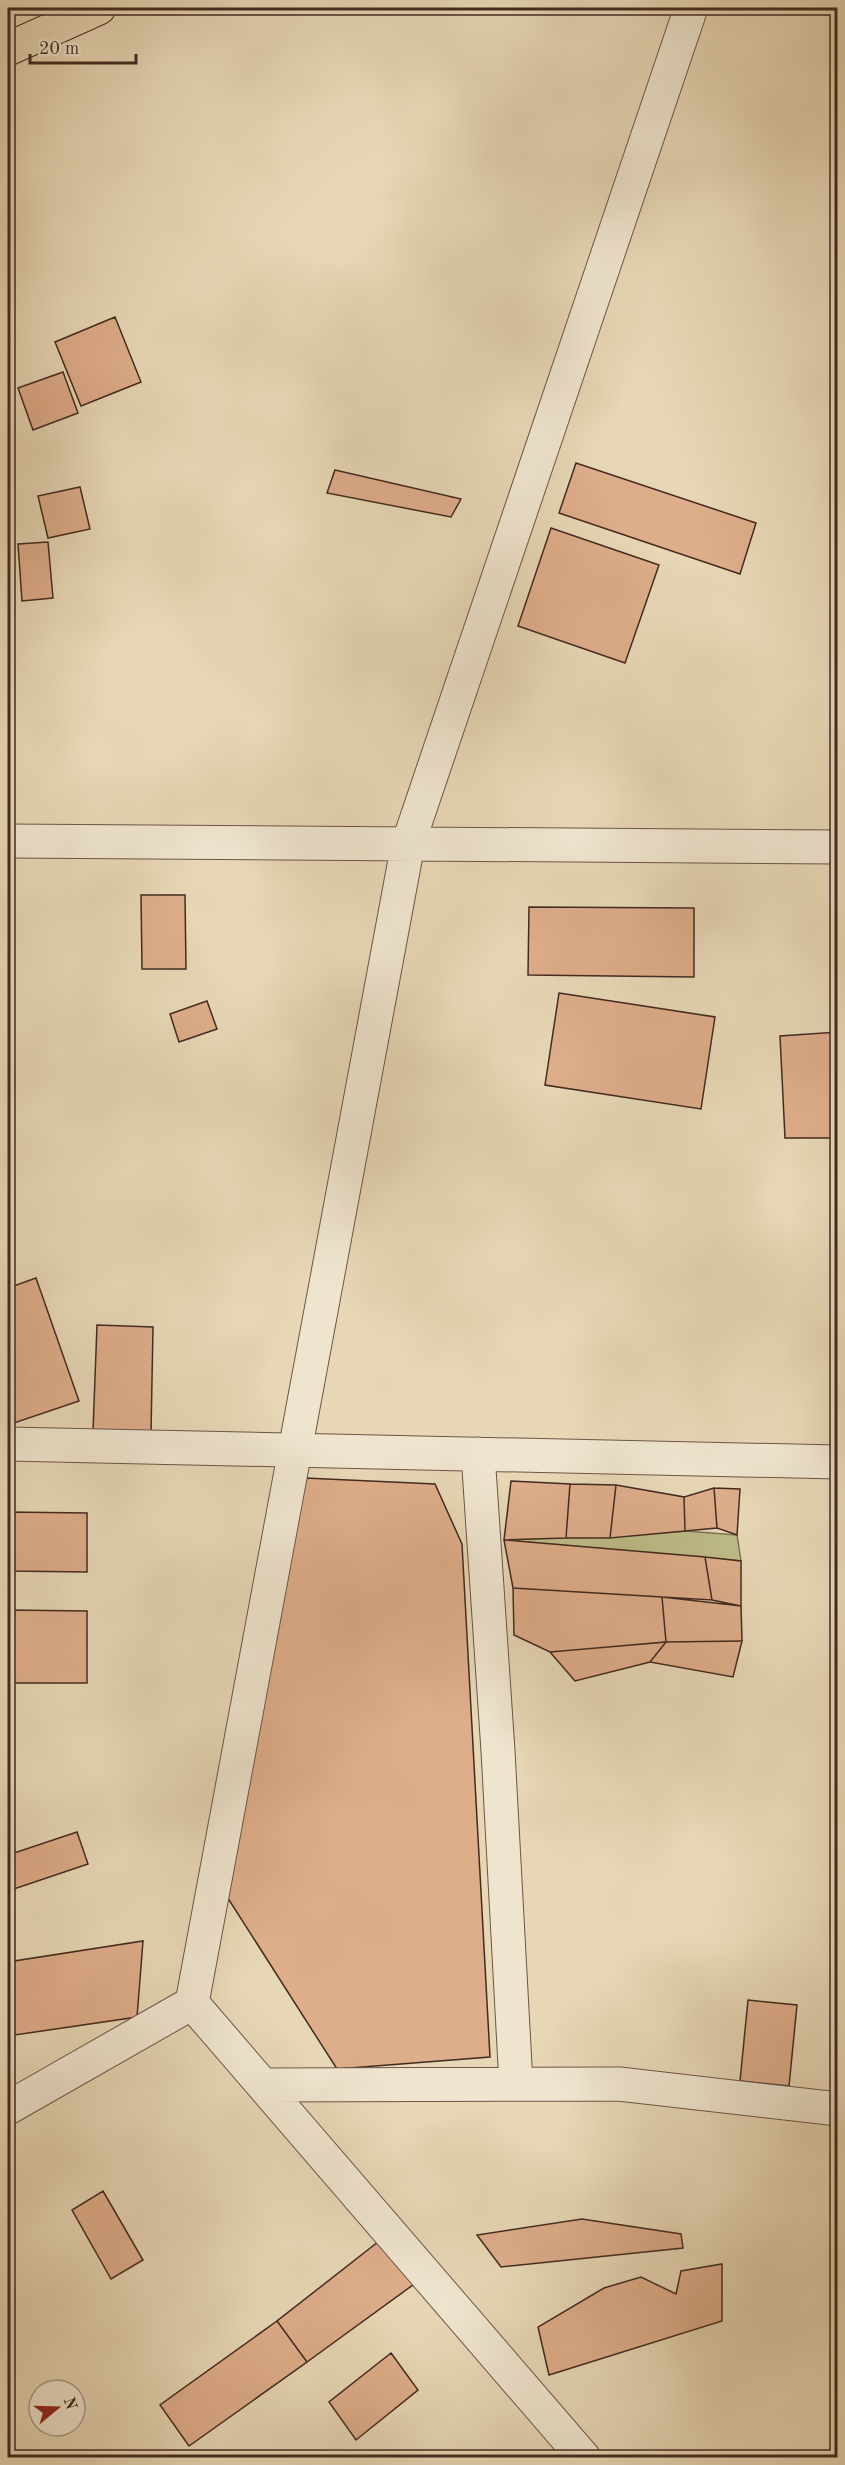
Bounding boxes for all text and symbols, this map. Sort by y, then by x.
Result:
scale bar [30,27,136,65]
text: 20 m [39,40,79,58]
north arrow [27,2378,87,2438]
text: N [60,2395,79,2413]

